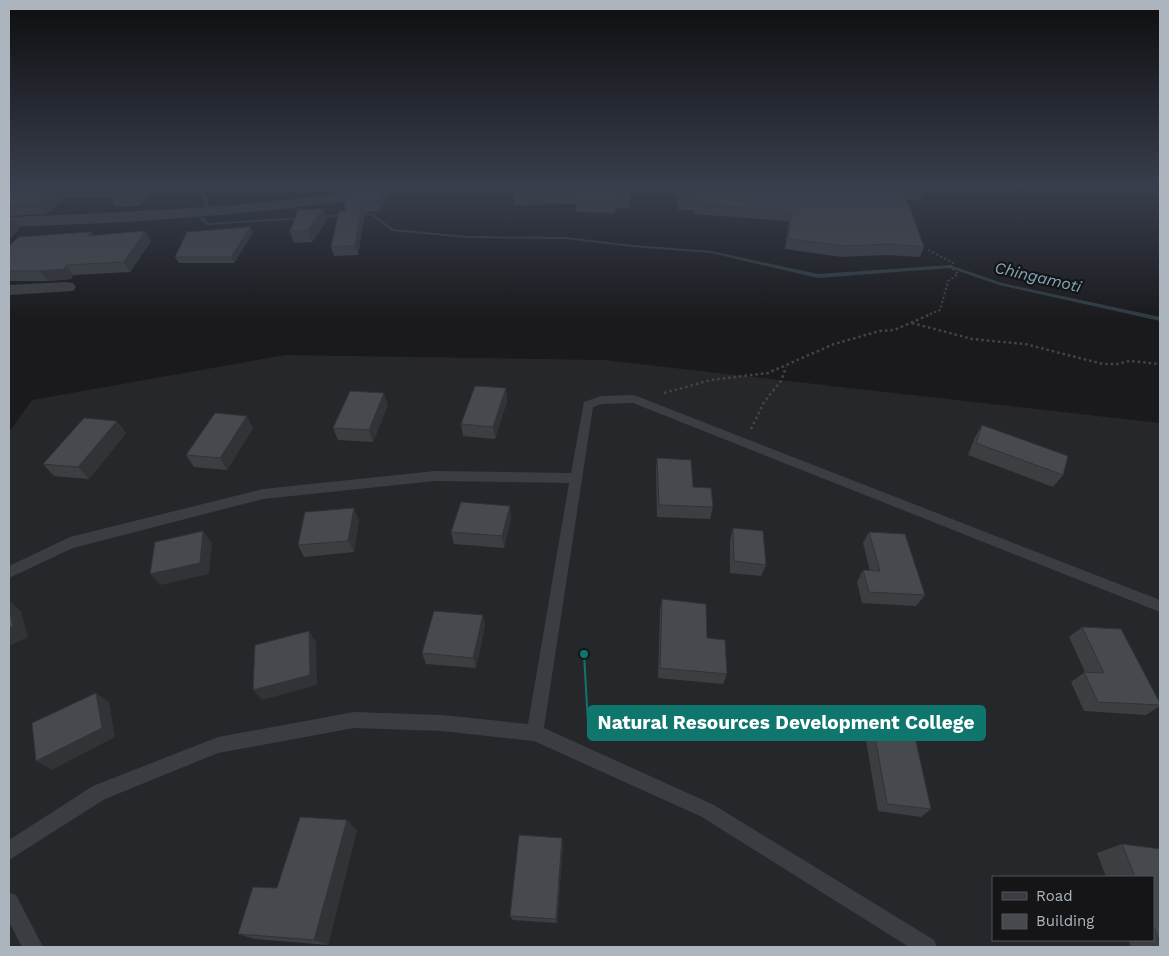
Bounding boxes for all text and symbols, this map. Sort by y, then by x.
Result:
water label: Chingamoti [993,258,1084,296]
callout: Natural Resources Development College [588,706,985,740]
text: Natural Resources Development College [598,711,974,734]
legend [992,876,1154,941]
text: Road [1036,887,1073,905]
text: Building [1036,912,1094,930]

